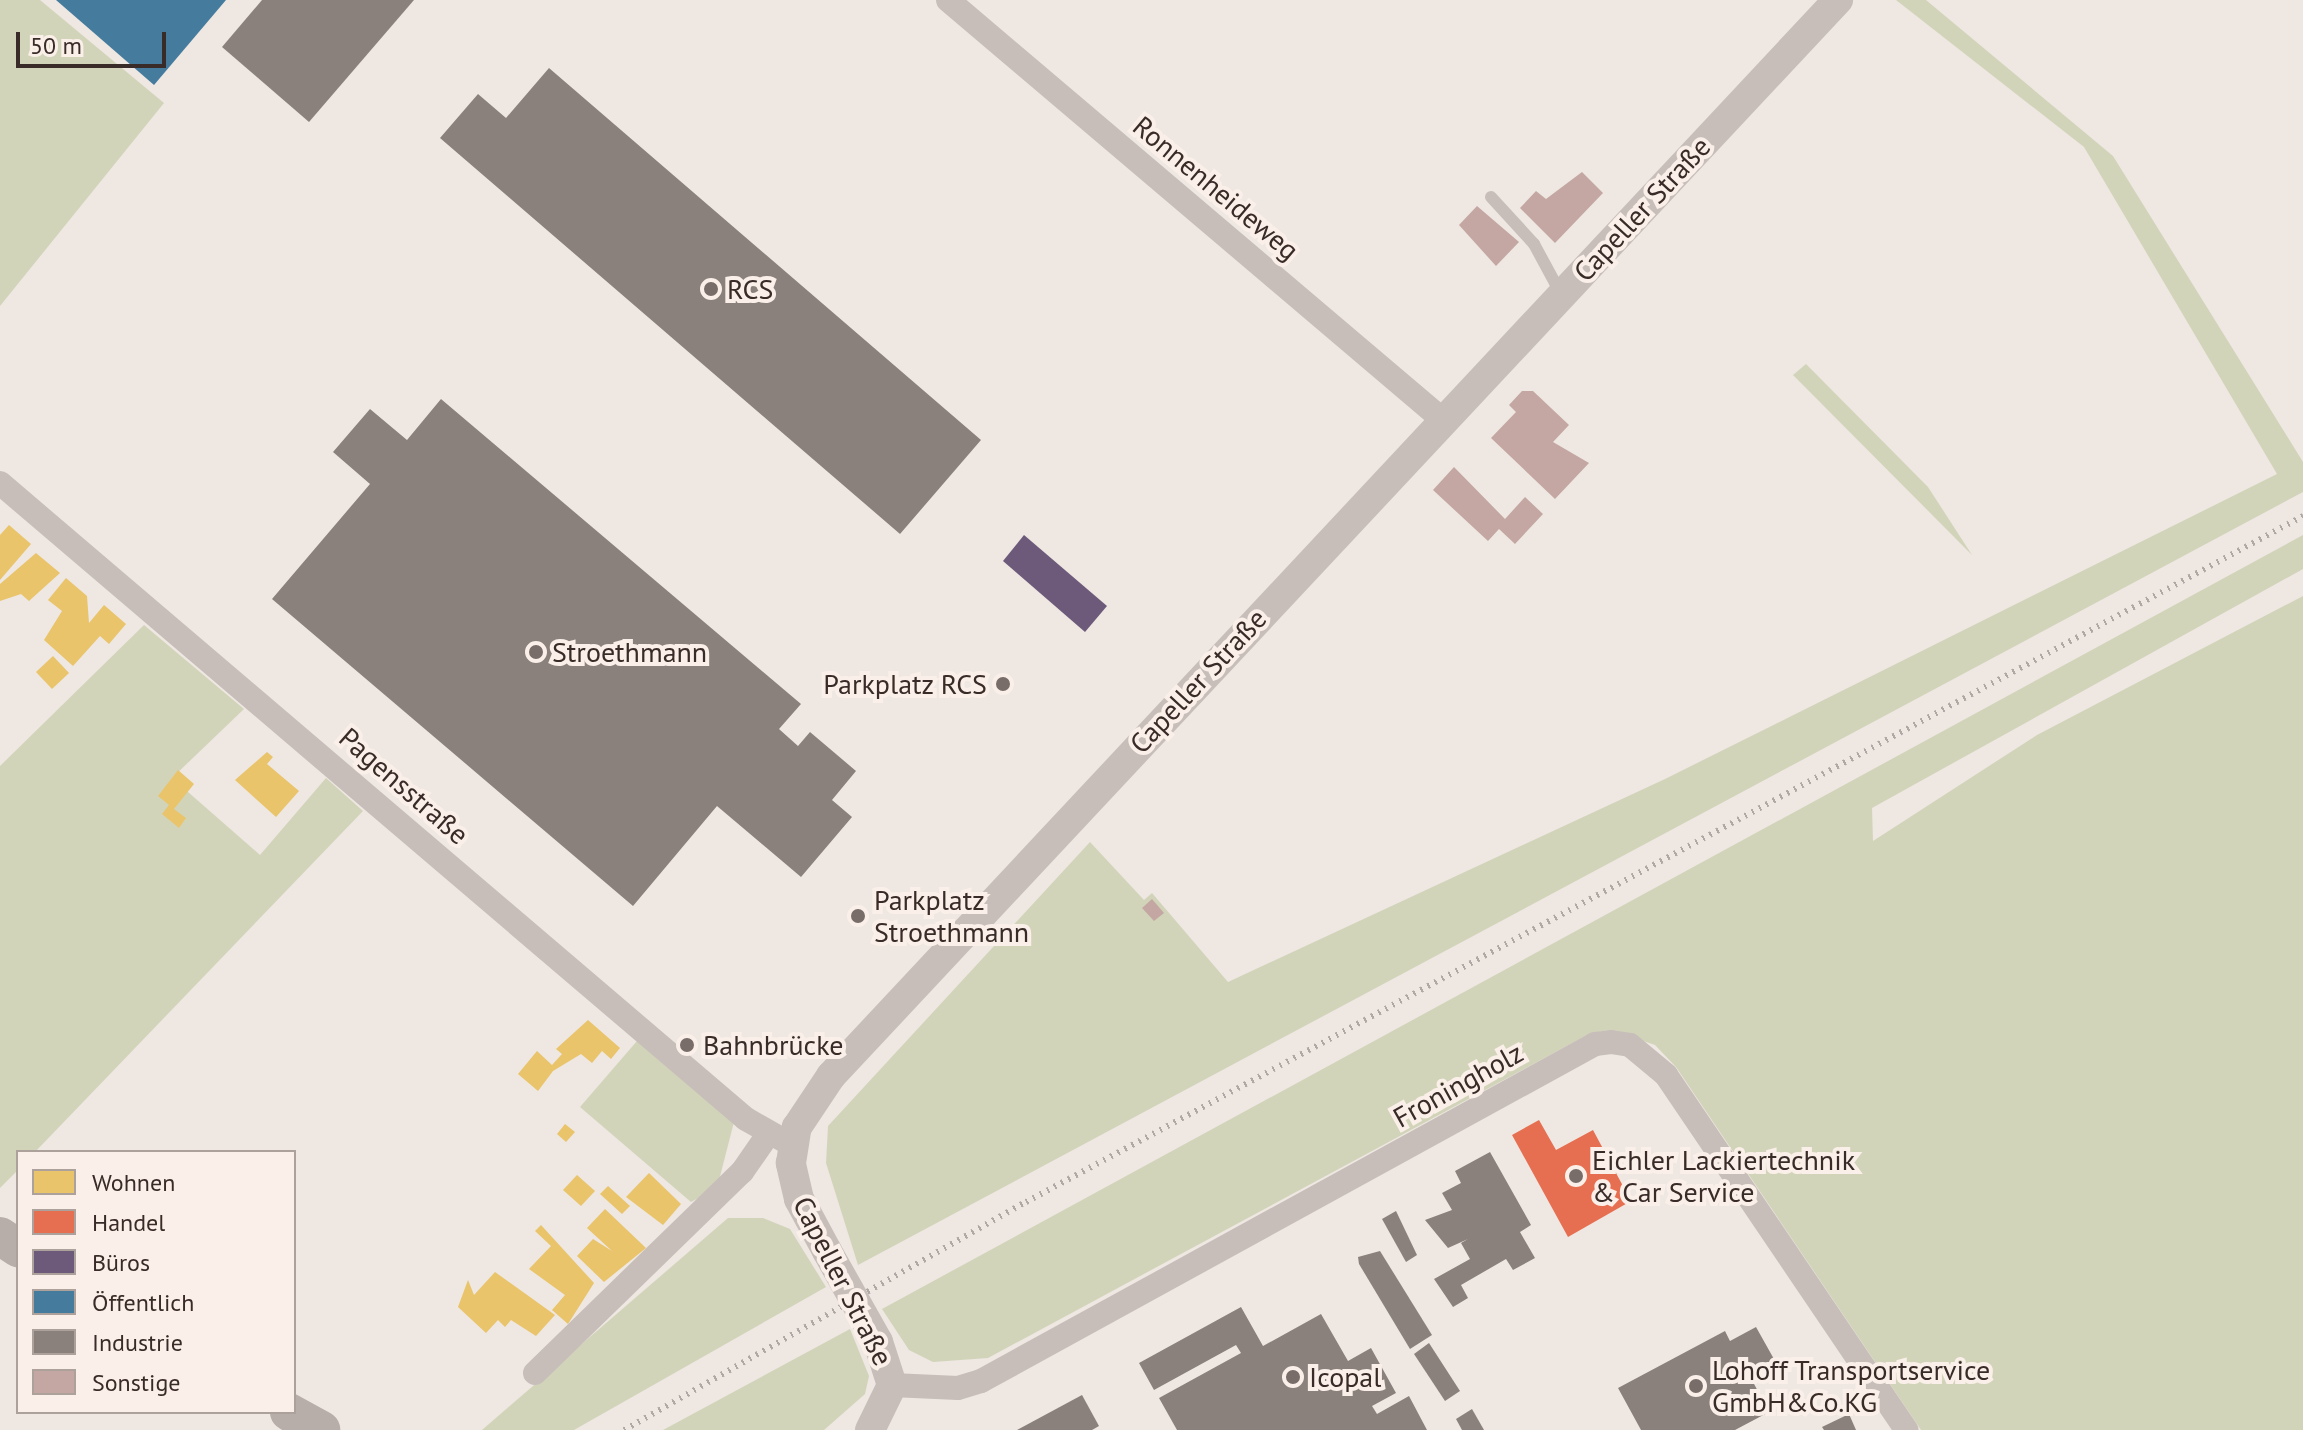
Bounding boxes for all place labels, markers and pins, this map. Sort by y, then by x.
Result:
place label: RCS [727,272,773,306]
marker: RCS [702,280,720,298]
place label: Stroethmann [552,635,707,669]
marker: Stroethmann [527,643,545,661]
place label: Parkplatz RCS [823,667,987,701]
marker: Parkplatz RCS [994,675,1012,693]
place label: Parkplatz Stroethmann [874,883,1029,949]
marker: Parkplatz Stroethmann [849,907,867,925]
place label: Bahnbrücke [703,1028,844,1062]
marker: Bahnbrücke [678,1036,696,1054]
place label: Eichler Lackiertechnik & Car Service [1592,1143,1855,1209]
marker: Eichler Lackiertechnik & Car Service [1567,1167,1585,1185]
place label: Lohoff Transportservice GmbH&Co.KG [1712,1353,1991,1419]
place label: Icopal [1309,1360,1381,1394]
marker: Icopal [1284,1368,1302,1386]
marker: Lohoff Transportservice GmbH&Co.KG [1687,1377,1705,1395]

